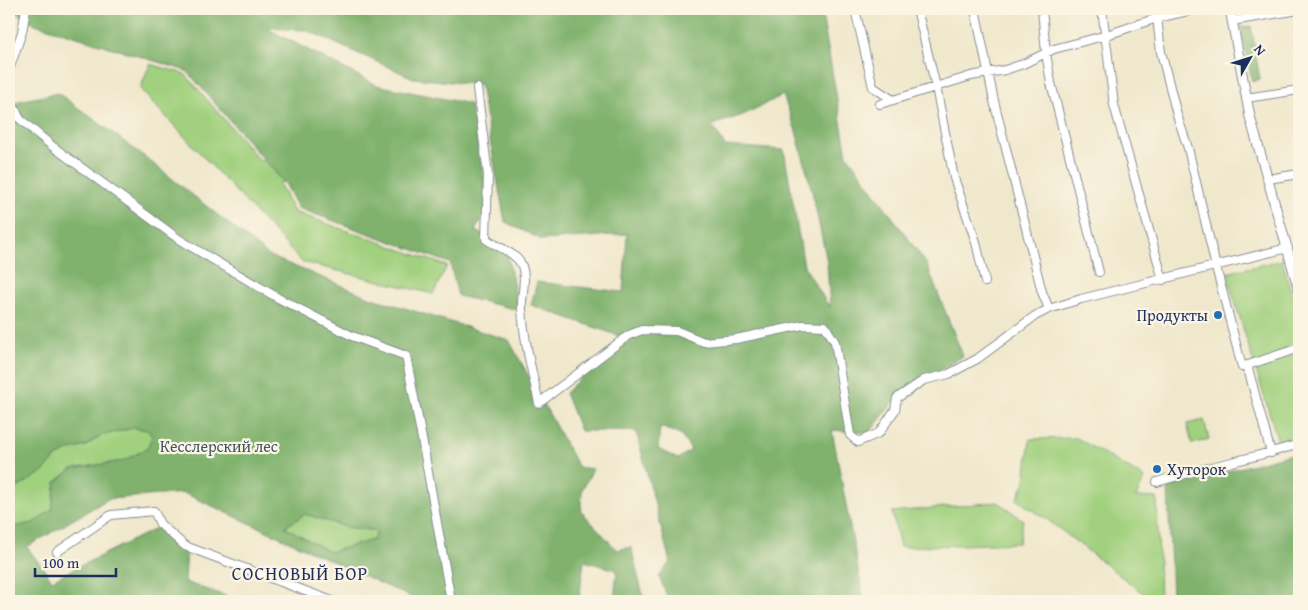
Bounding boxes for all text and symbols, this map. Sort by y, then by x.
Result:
north arrow [1226,32,1276,82]
text: N [1249,40,1271,60]
place label: Продукты [1137,303,1208,327]
marker: Продукты [1212,309,1224,321]
park label: Кесслерский лес [160,434,278,458]
place label: Хуторок [1167,457,1227,481]
marker: Хуторок [1151,463,1163,475]
scale bar [35,545,116,577]
text: 100 m [42,552,80,573]
district label: СОСНОВЫЙ БОР [232,560,368,587]

